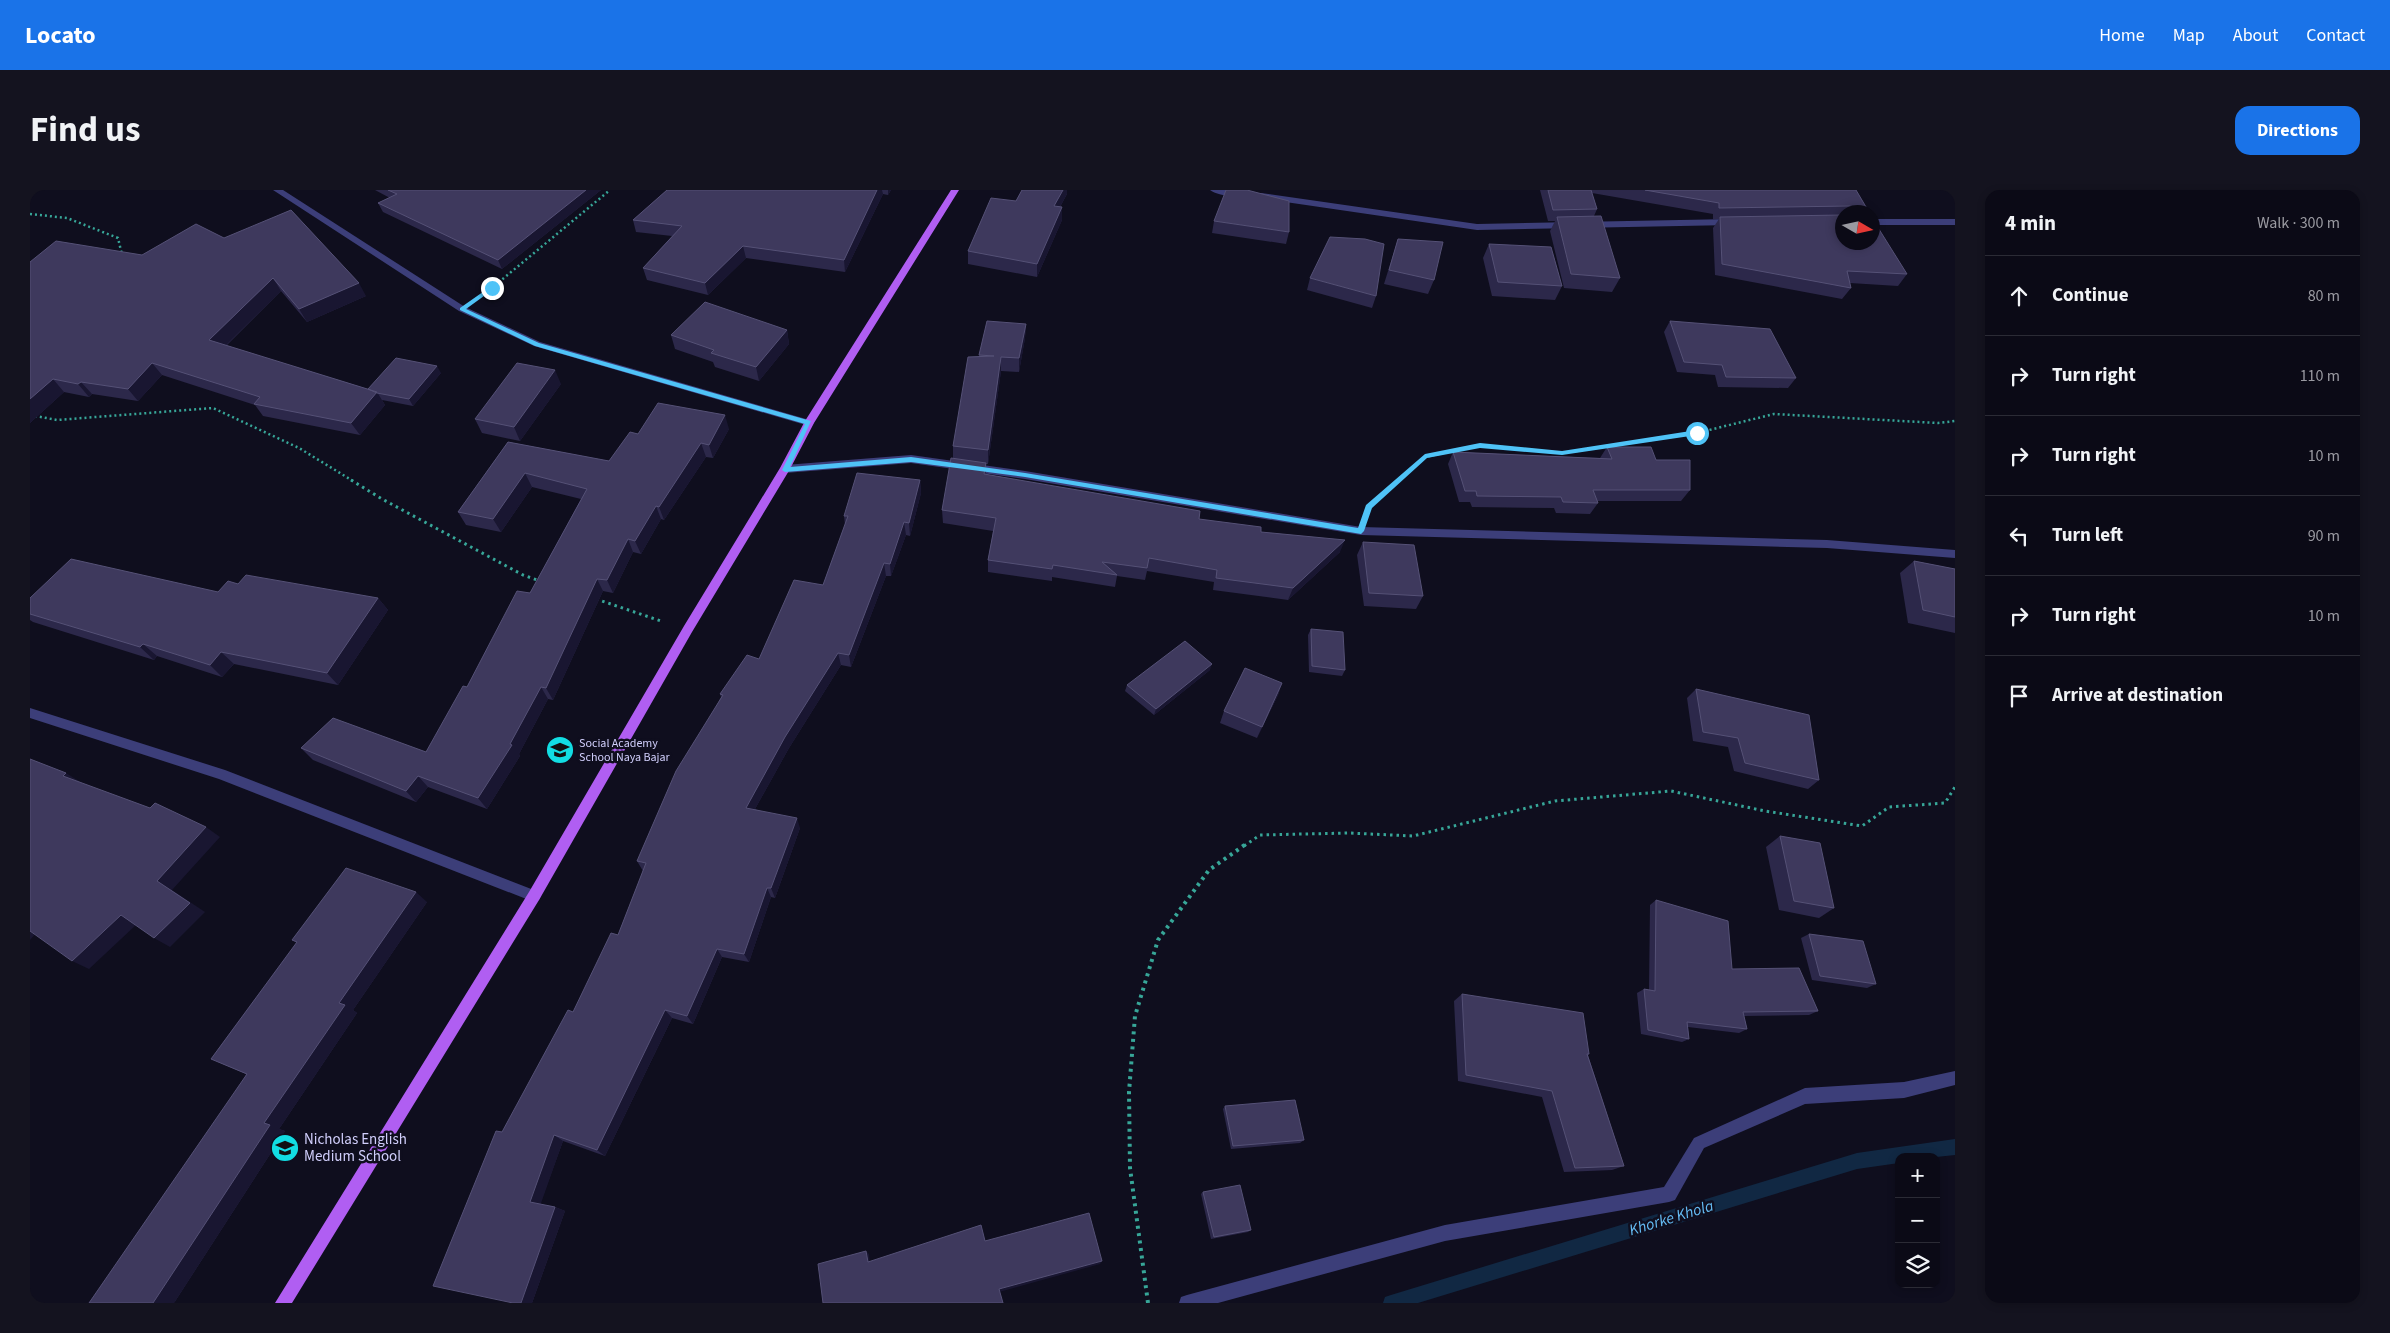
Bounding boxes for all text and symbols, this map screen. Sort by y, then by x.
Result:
text: Locato [25,18,96,53]
text: Home [2099,23,2145,48]
text: Map [2173,23,2205,48]
text: About [2233,23,2278,48]
text: Contact [2306,23,2365,48]
text: Find us [30,105,140,155]
button: Directions [2235,106,2360,155]
north arrow [1835,205,1880,250]
text: 4 min [2005,208,2056,238]
text: Walk · 300 m [2257,212,2340,234]
route end [481,277,504,300]
icon: ahead [2005,282,2033,310]
text: Continue [2052,282,2129,309]
text: 80 m [2308,285,2340,307]
icon: right [2005,362,2033,390]
text: Turn right [2052,362,2136,389]
text: 110 m [2300,365,2340,387]
route start [1686,422,1709,445]
icon: right [2005,442,2033,470]
text: Turn right [2052,442,2136,469]
text: 10 m [2308,445,2340,467]
icon: left [2005,522,2033,550]
text: Turn left [2052,522,2123,549]
text: 90 m [2308,525,2340,547]
icon: right [2005,602,2033,630]
text: Turn right [2052,602,2136,629]
text: 10 m [2308,605,2340,627]
icon: arrive [2005,682,2033,710]
text: Arrive at destination [2052,682,2223,709]
school or university icon: Social Academy School Naya Bajar [545,735,575,765]
place label: Social Academy School Naya Bajar [579,735,671,766]
place label: Nicholas English Medium School [304,1129,407,1167]
school or university icon: Nicholas English Medium School [270,1133,300,1163]
map controls [1895,1153,1940,1288]
button: + [1895,1153,1940,1198]
water label: Khorke Khola [1626,1195,1717,1241]
button: − [1895,1198,1940,1243]
button: layers [1895,1243,1940,1288]

